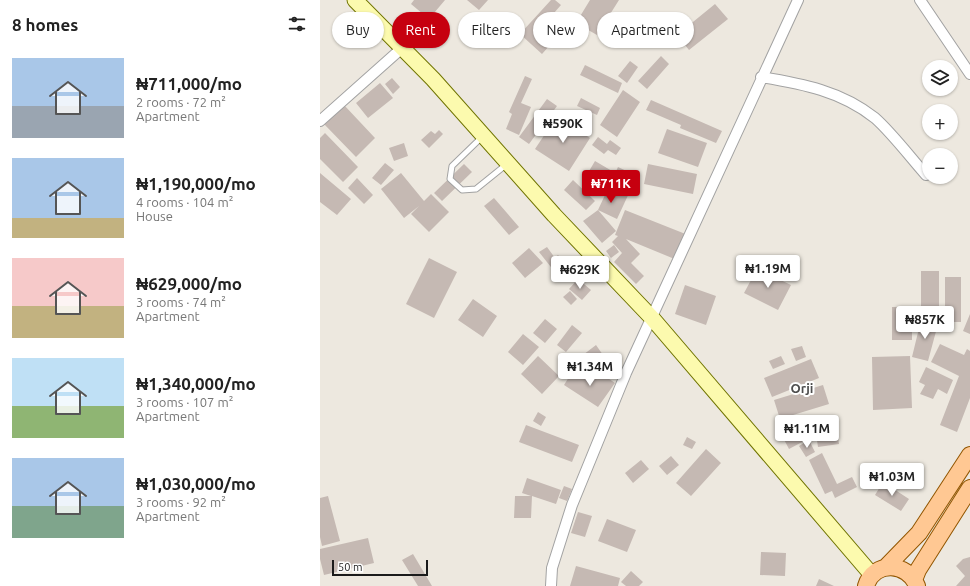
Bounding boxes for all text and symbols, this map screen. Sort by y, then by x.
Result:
chip: Buy [332,12,384,48]
chip: Rent [392,12,450,48]
chip: Filters [458,12,525,48]
chip: New [533,12,589,48]
chip: Apartment [597,12,694,48]
icon: filters [286,13,308,35]
text: 8 homes [12,15,78,34]
map controls [922,60,958,184]
button: layers [922,60,958,96]
icon: home [44,74,92,122]
text: ₦711,000/mo [136,74,242,93]
text: 2 rooms · 72 m² [136,95,226,109]
button: + [922,104,958,140]
text: Apartment [136,109,200,123]
pin: ₦590K [535,110,591,144]
text: ₦590K [543,116,583,130]
button: − [922,148,958,184]
pin: ₦711K [583,170,639,204]
icon: home [44,174,92,222]
text: ₦1,190,000/mo [136,174,256,193]
text: ₦711K [591,176,631,190]
text: 4 rooms · 104 m² [136,195,233,209]
text: House [136,209,173,223]
pin: ₦1.19M [735,255,801,289]
pin: ₦629K [552,256,608,290]
text: ₦1.19M [745,261,791,275]
text: ₦629K [560,262,600,276]
icon: home [44,274,92,322]
text: ₦629,000/mo [136,274,242,293]
text: 3 rooms · 74 m² [136,295,226,309]
pin: ₦857K [897,306,953,340]
text: Apartment [136,309,200,323]
text: ₦857K [905,312,945,326]
pin: ₦1.34M [557,353,623,387]
text: ₦1.34M [567,359,613,373]
icon: home [44,374,92,422]
text: ₦1,340,000/mo [136,374,256,393]
district label: Orji [791,381,813,395]
text: 3 rooms · 107 m² [136,395,233,409]
text: Apartment [136,409,200,423]
pin: ₦1.11M [774,415,840,449]
text: ₦1.11M [784,421,830,435]
pin: ₦1.03M [859,463,925,497]
text: ₦1.03M [869,469,915,483]
icon: home [44,474,92,522]
text: ₦1,030,000/mo [136,474,256,493]
text: 3 rooms · 92 m² [136,495,226,509]
text: Apartment [136,509,200,523]
scale bar [332,558,428,577]
text: 50 m [338,561,362,573]

